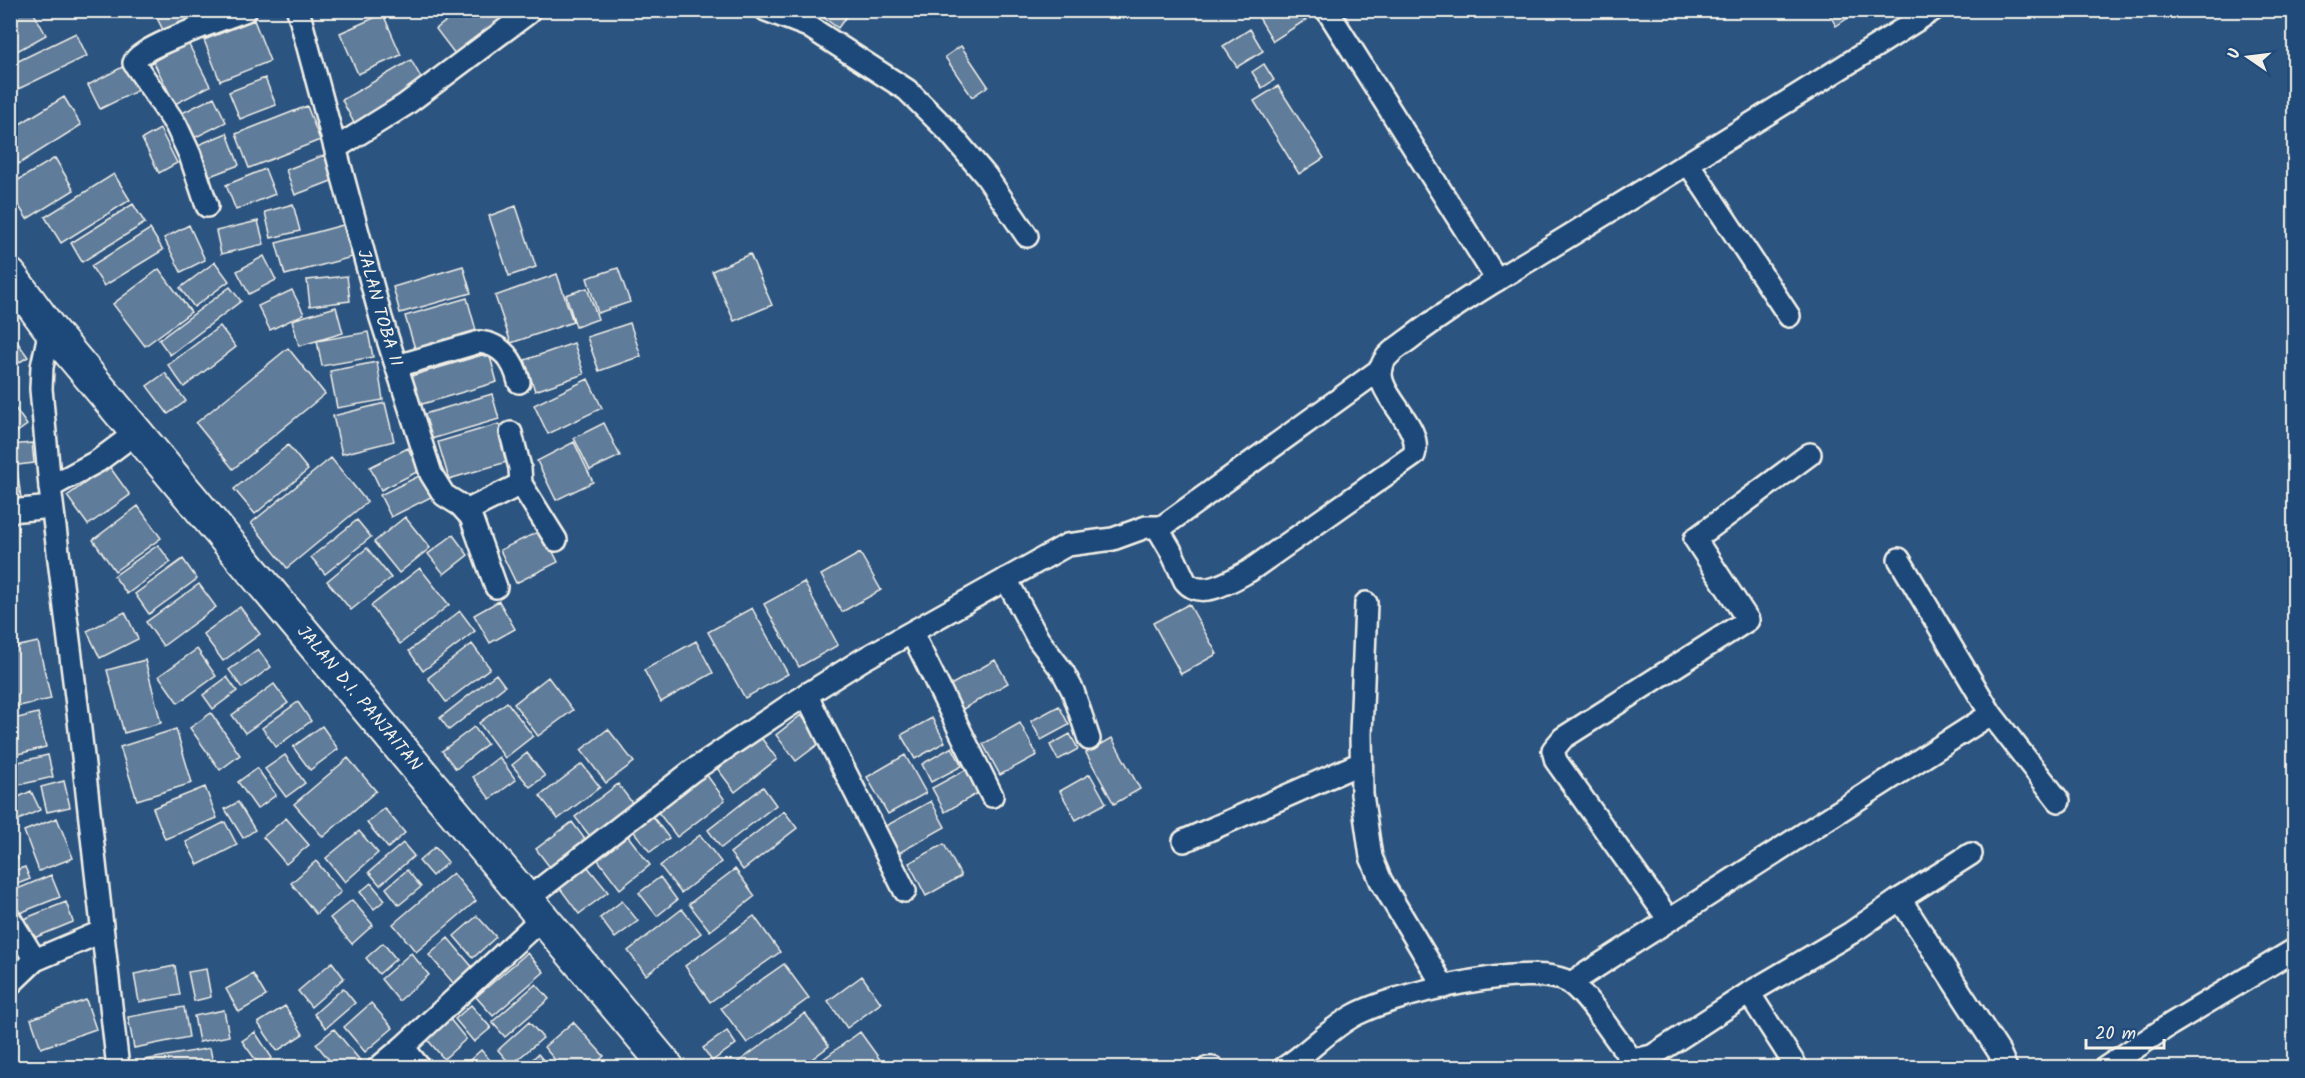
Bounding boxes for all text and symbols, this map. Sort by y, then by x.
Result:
north arrow [2218,27,2278,87]
text: U [2222,46,2248,61]
street label: JALAN TOBA II [349,246,410,371]
street label: JALAN D.I. PANJAITAN [289,619,429,778]
scale bar [2086,1012,2164,1050]
text: 20 m [2095,1020,2136,1049]

